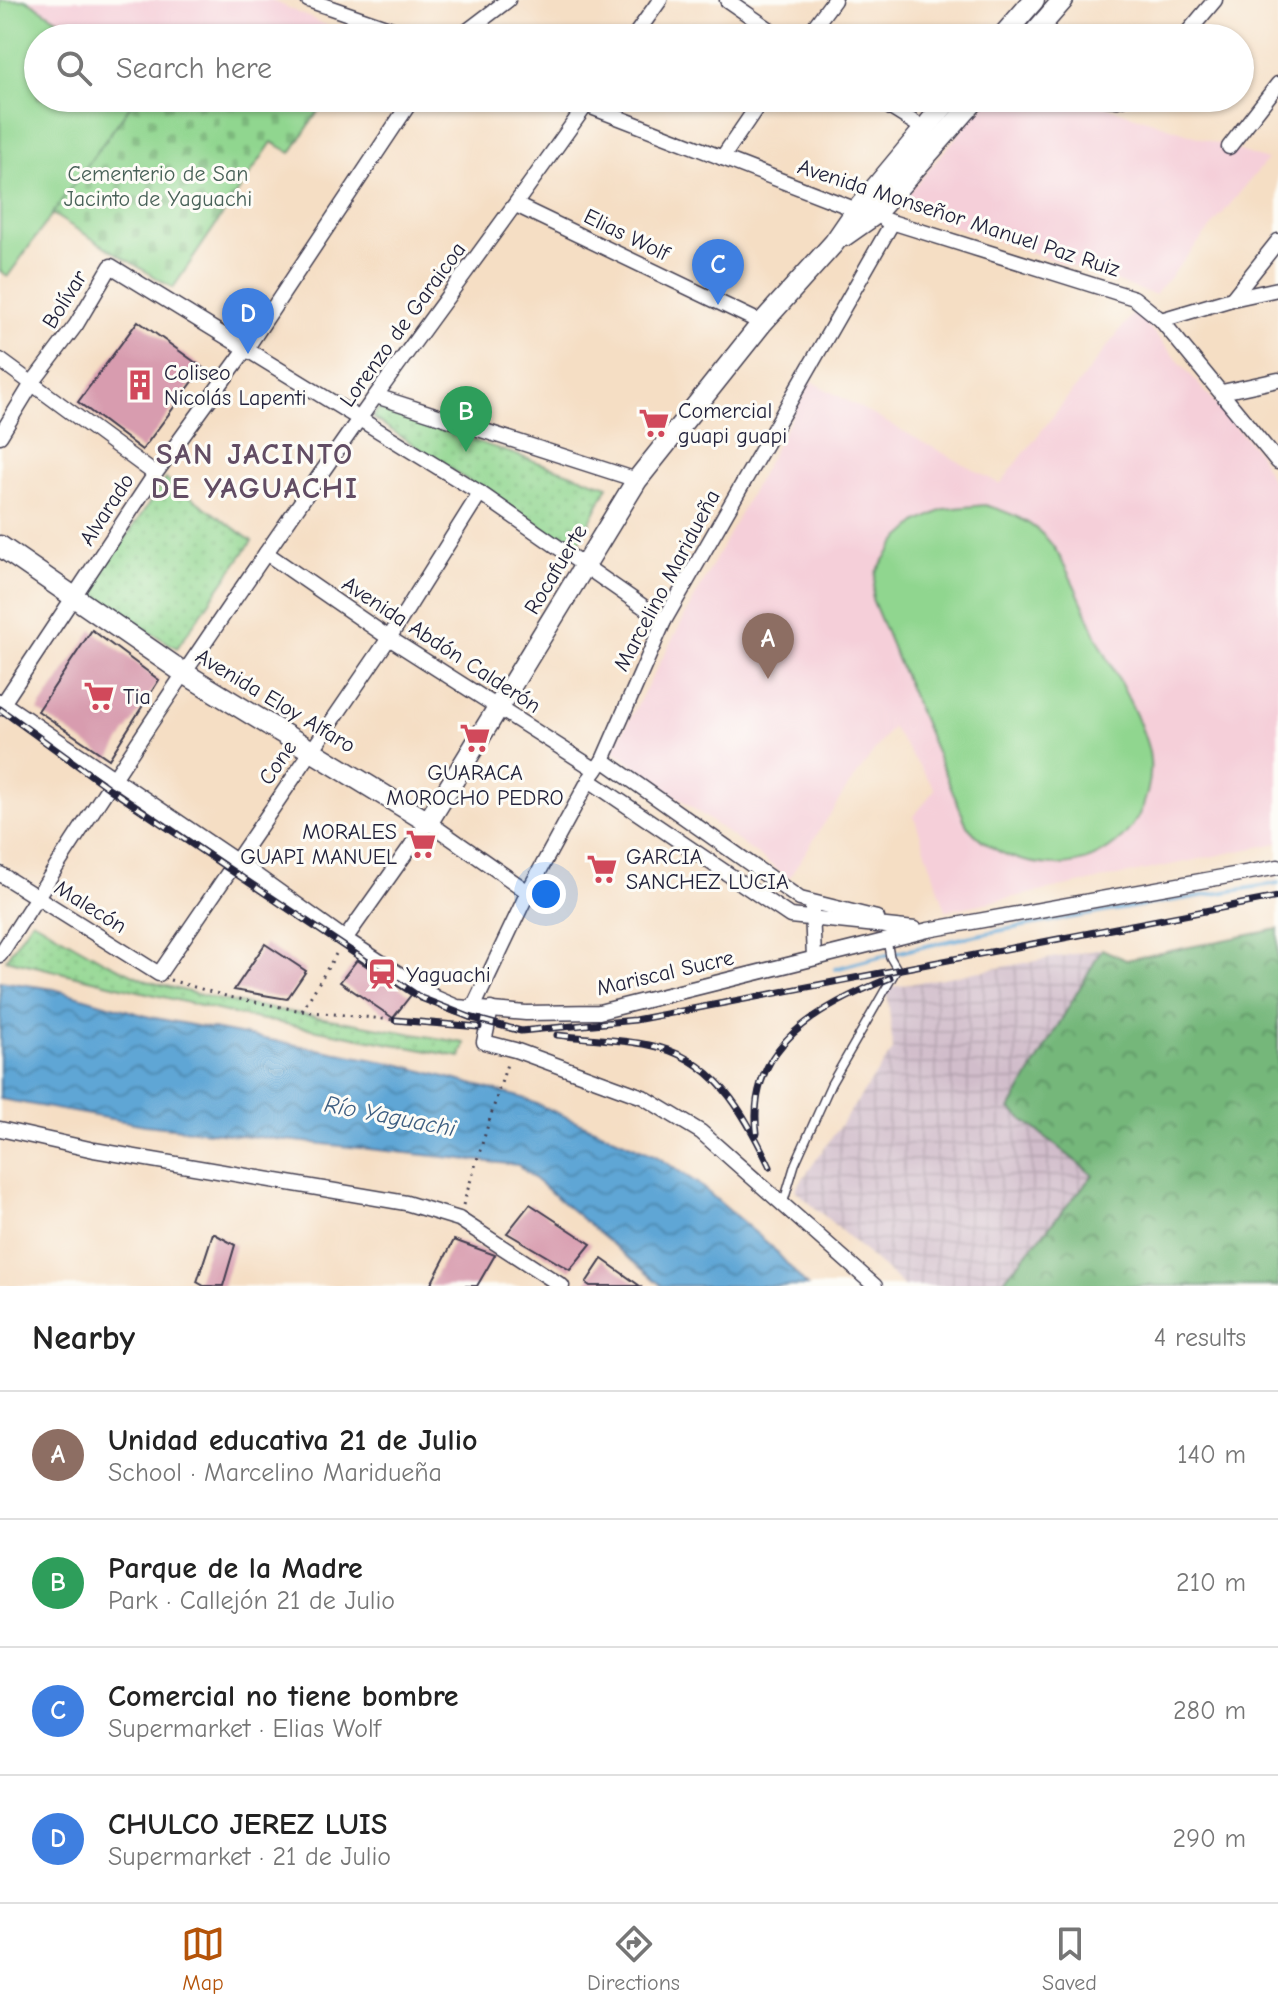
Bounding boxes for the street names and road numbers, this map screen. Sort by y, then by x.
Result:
street label: Avenida Monseñor Manuel Paz Ruiz [794,153,1123,283]
street label: Elias Wolf [580,203,675,268]
street label: Lorenzo de Garaicoa [334,237,471,412]
street label: Bolívar [37,265,93,334]
street label: Alvarado [74,469,140,550]
street label: Marcelino Maridueña [608,485,726,675]
street label: Rocafuerte [519,520,593,619]
street label: Avenida Abdón Calderón [337,571,546,719]
street label: Avenida Eloy Alfaro [191,643,360,759]
street label: Cone [253,735,302,790]
street label: Malecón [50,875,131,939]
street label: Mariscal Sucre [594,945,736,1001]

